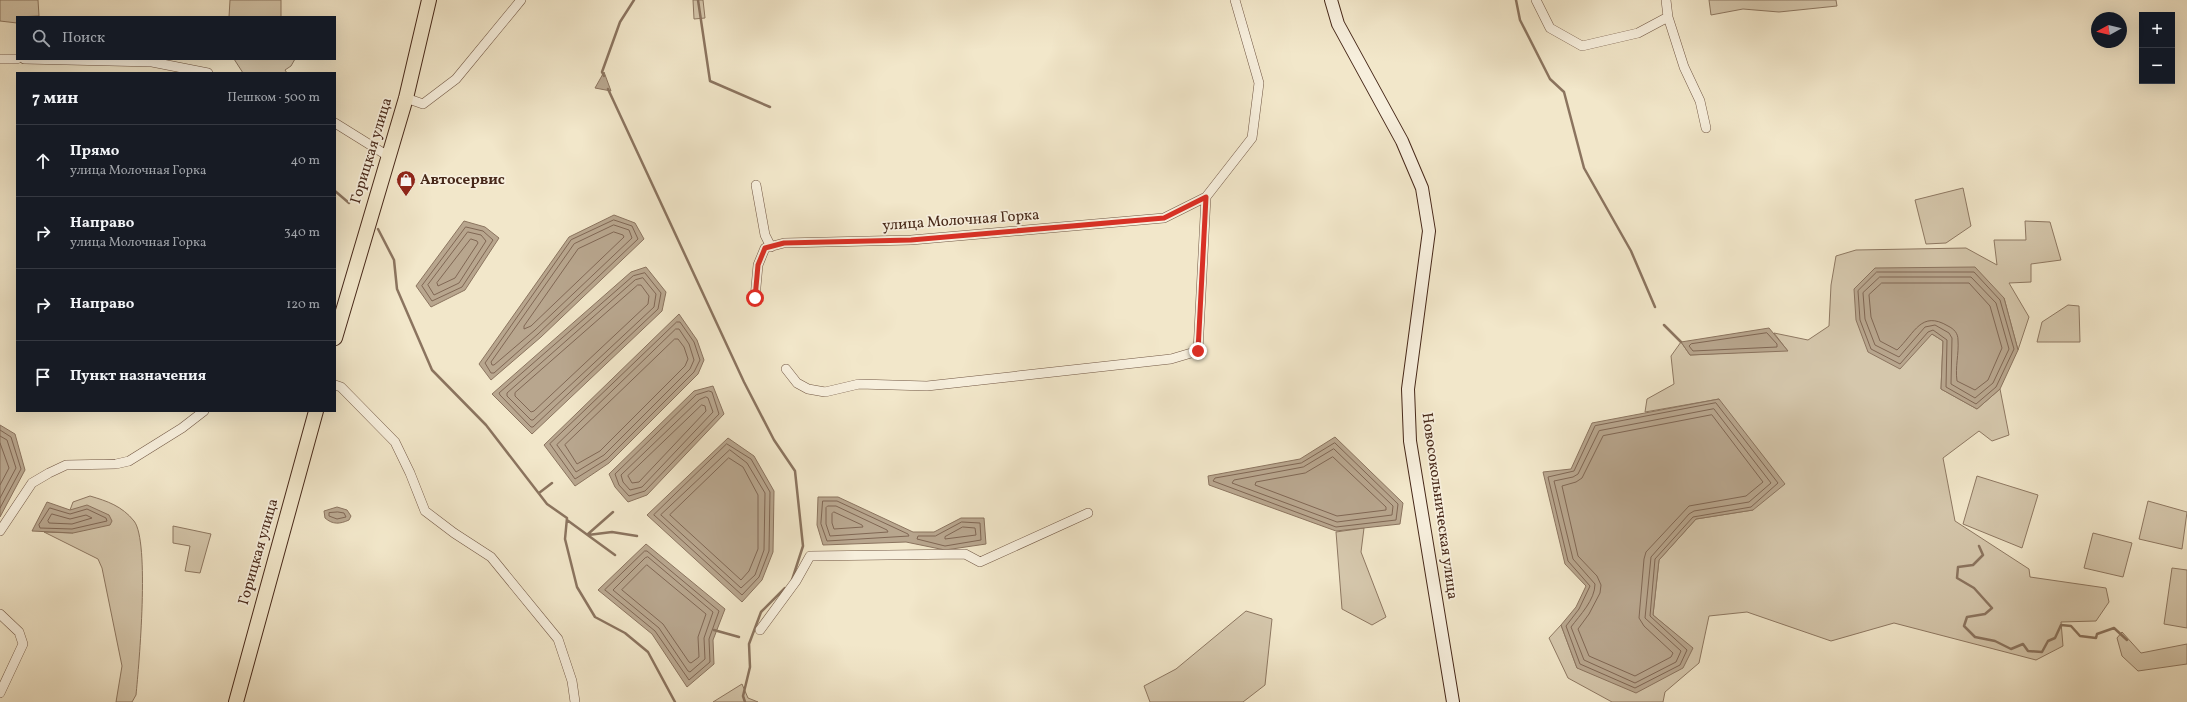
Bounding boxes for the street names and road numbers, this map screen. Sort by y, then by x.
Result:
street label: Горицкая улица [346,95,398,207]
street label: улица Молочная Горка [882,205,1040,237]
street label: Новосокольническая улица [1415,411,1463,601]
street label: Горицкая улица [234,496,284,608]

